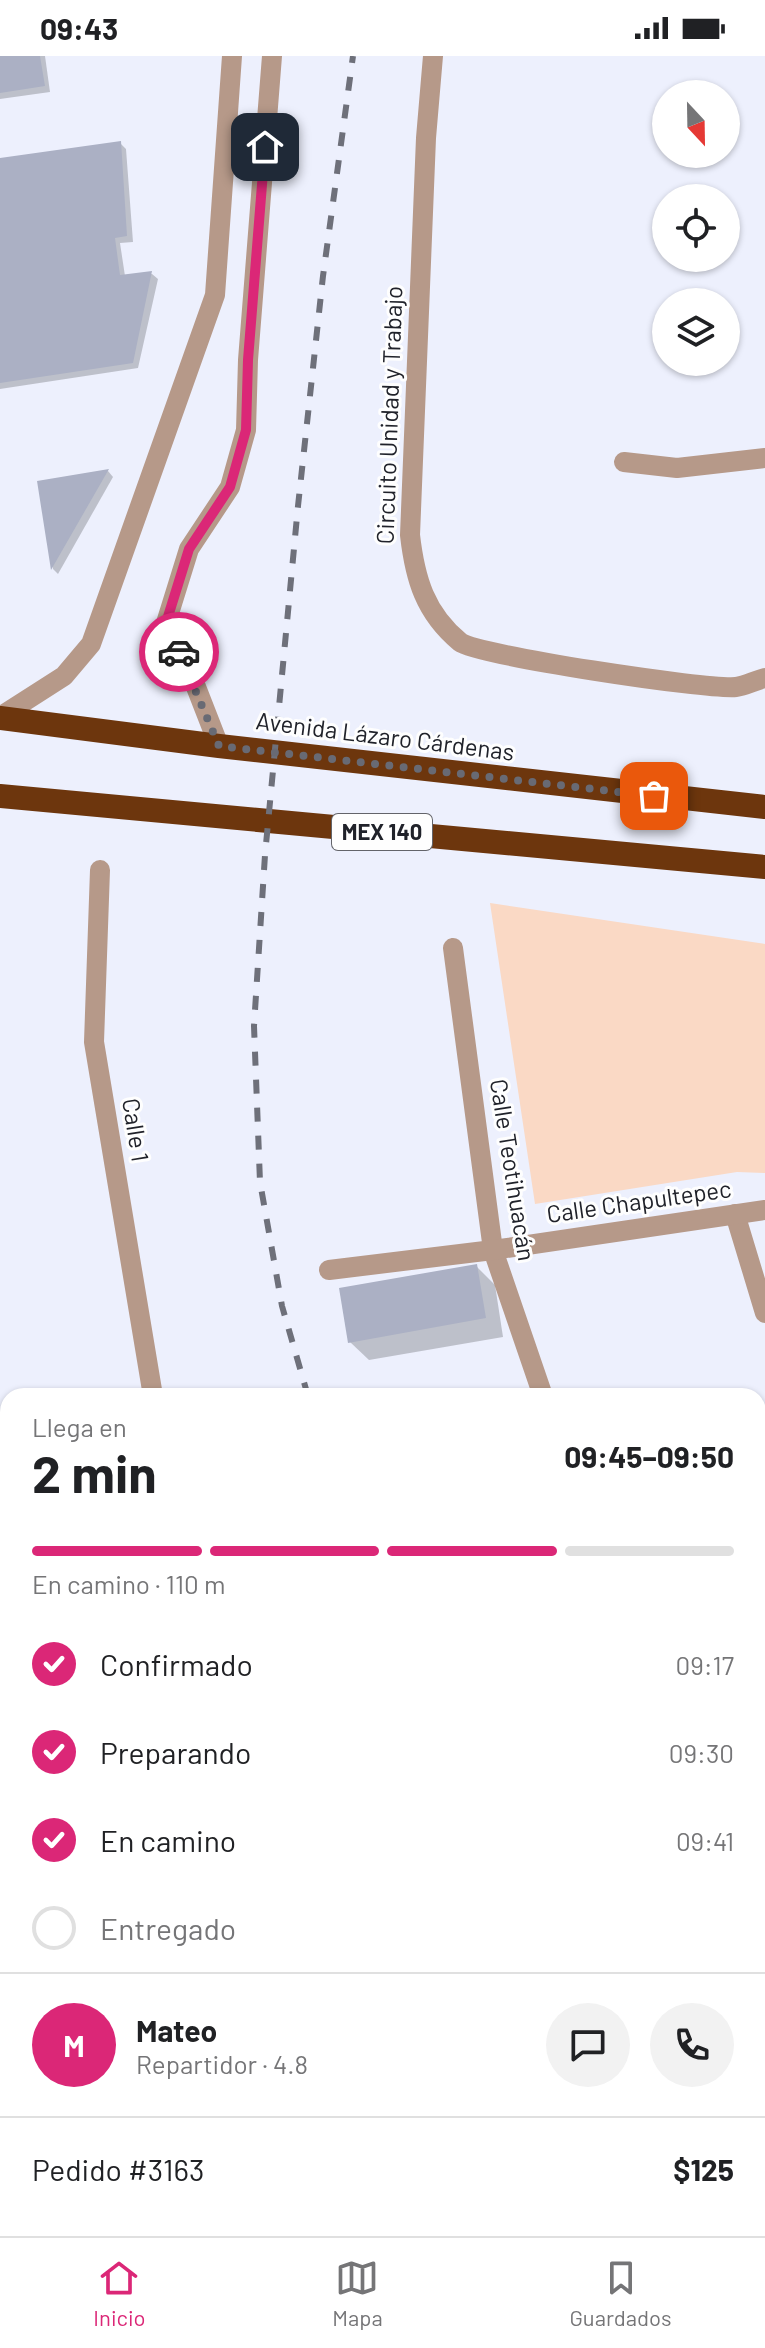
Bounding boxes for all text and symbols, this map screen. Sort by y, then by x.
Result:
text: 09:43 [40,10,118,46]
north arrow [652,80,740,168]
map controls [652,80,740,376]
pin [231,113,299,181]
icon: home [243,125,287,169]
button: locate [652,184,740,272]
street label: Circuito Unidad y Trabajo [370,285,408,545]
button: layers [652,288,740,376]
courier [139,612,219,692]
icon: car [157,630,201,674]
street label: Avenida Lázaro Cárdenas [254,705,516,766]
pin [620,762,688,830]
icon: bag [632,774,676,818]
road number: MEX 140 [332,814,432,850]
street label: Calle Teotihuacán [485,1077,542,1263]
street label: Calle 1 [117,1096,156,1163]
street label: Calle Chapultepec [545,1173,733,1228]
text: Llega en [32,1411,127,1442]
text: 09:45–09:50 [564,1438,734,1474]
text: 2 min [32,1441,157,1503]
text: En camino · 110 m [32,1568,225,1599]
icon: check [32,1642,76,1686]
text: Confirmado [100,1646,253,1682]
text: 09:17 [676,1649,734,1680]
icon: check [32,1730,76,1774]
text: Preparando [100,1734,251,1770]
text: 09:30 [669,1737,734,1768]
icon: check [32,1818,76,1862]
text: En camino [100,1822,236,1858]
text: 09:41 [676,1825,734,1856]
text: Entregado [100,1910,236,1946]
button: chat [546,2003,630,2087]
button: phone [650,2003,734,2087]
text: Mateo [136,2012,217,2048]
text: M [63,2027,85,2063]
text: Repartidor · 4.8 [136,2048,308,2079]
text: Pedido #3163 [32,2151,204,2187]
text: $125 [673,2151,734,2187]
tab: Inicio [93,2256,146,2330]
tab: Mapa [332,2256,383,2330]
tab: Guardados [569,2256,672,2330]

